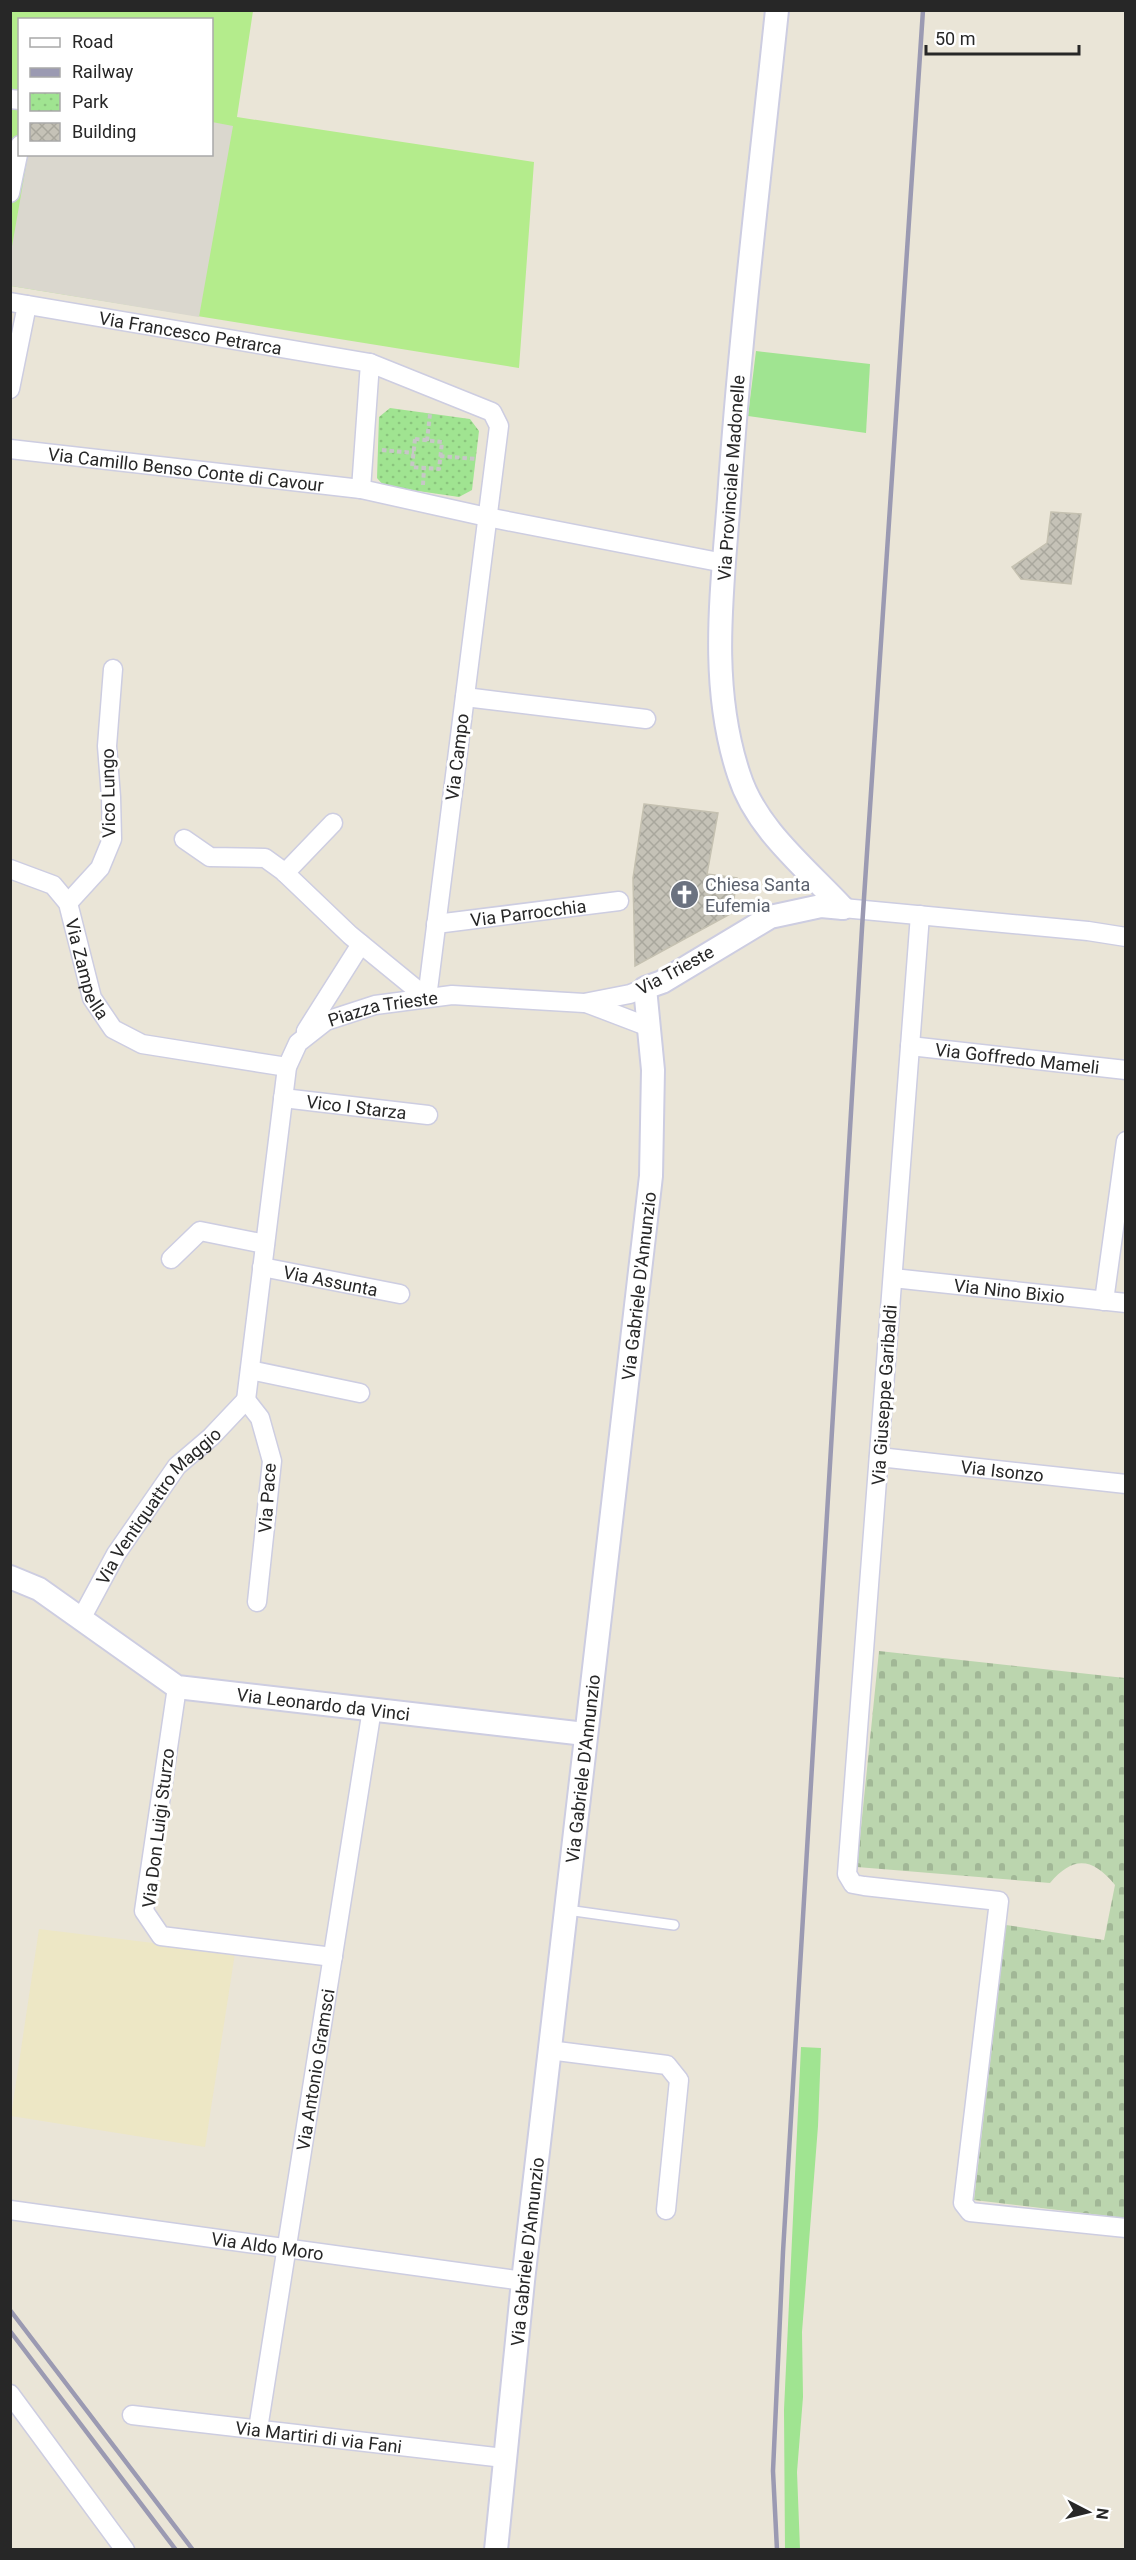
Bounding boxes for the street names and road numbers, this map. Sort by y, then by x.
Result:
street label: Via Francesco Petrarca [97,307,283,358]
street label: Via Provinciale Madonelle [713,374,749,582]
street label: Via Camillo Benso Conte di Cavour [47,443,325,495]
street label: Via Campo [441,712,473,802]
street label: Vico Lungo [97,748,119,838]
street label: Via Parrocchia [469,895,587,930]
street label: Via Zampella [62,916,114,1023]
street label: Via Trieste [633,941,717,999]
street label: Piazza Trieste [325,986,439,1030]
street label: Via Goffredo Mameli [934,1038,1101,1077]
street label: Vico I Starza [305,1090,408,1123]
street label: Via Gabriele D'Annunzio [617,1191,660,1381]
street label: Via Assunta [282,1261,380,1300]
street label: Via Nino Bixio [953,1274,1066,1307]
street label: Via Giuseppe Garibaldi [867,1304,901,1486]
street label: Via Ventiquattro Maggio [91,1423,225,1588]
street label: Via Isonzo [960,1455,1045,1485]
street label: Via Pace [254,1462,280,1534]
street label: Via Gabriele D'Annunzio [561,1673,604,1864]
street label: Via Leonardo da Vinci [236,1683,411,1724]
street label: Via Don Luigi Sturzo [138,1747,178,1909]
street label: Via Antonio Gramsci [292,1987,338,2152]
street label: Via Gabriele D'Annunzio [506,2156,548,2347]
street label: Via Aldo Moro [210,2227,325,2264]
street label: Via Martiri di via Fani [234,2417,403,2457]

